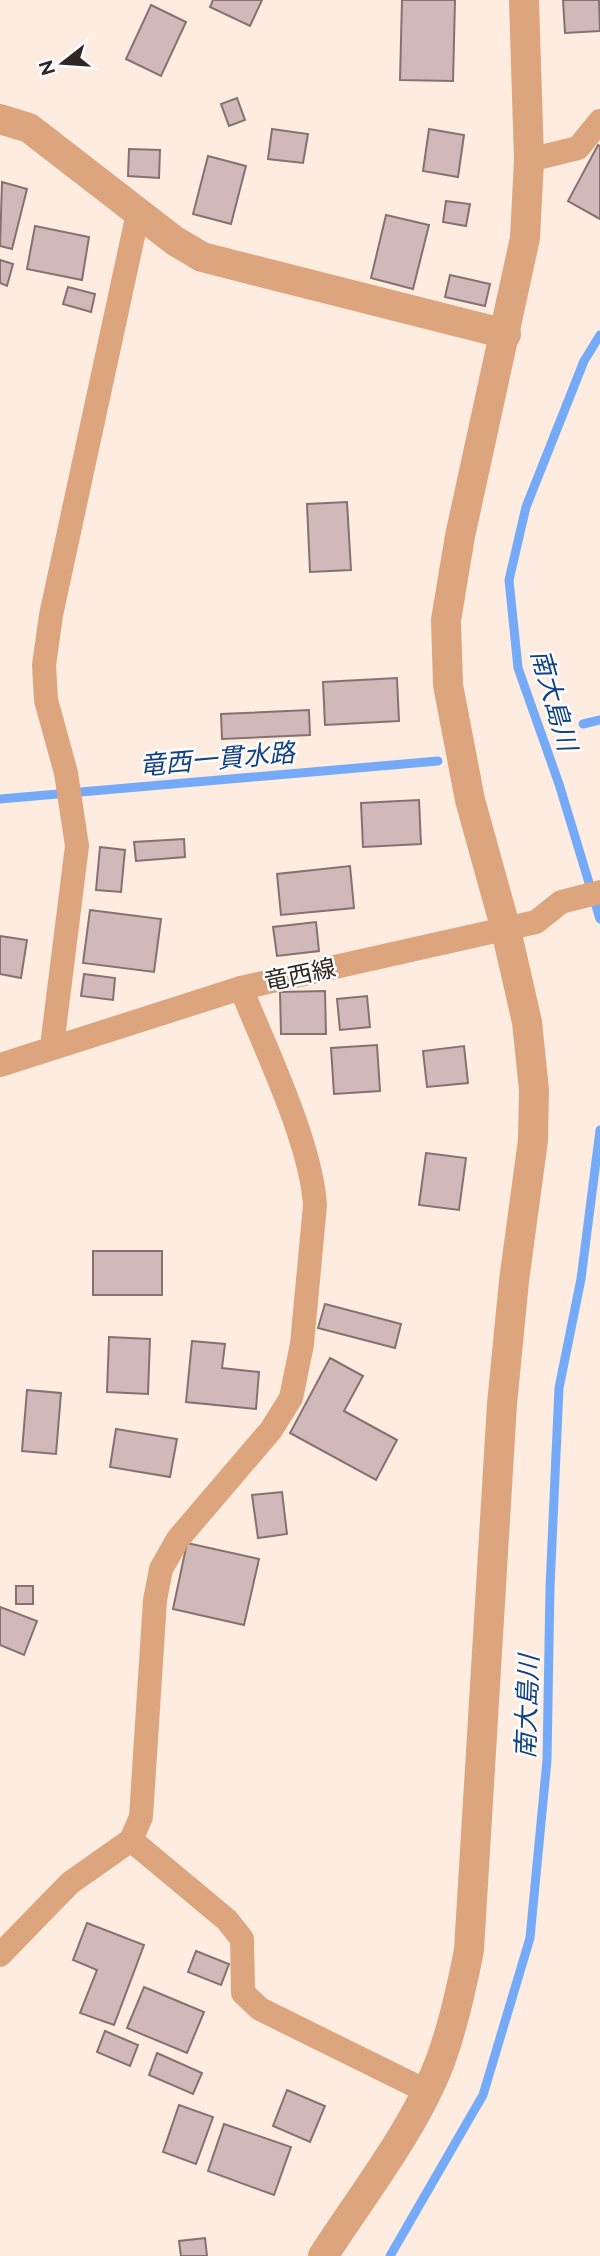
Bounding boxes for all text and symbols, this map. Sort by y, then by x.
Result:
north arrow [28,28,98,98]
text: N [34,58,59,78]
water label: 南大島川 [525,646,584,757]
water label: 竜西一貫水路 [138,737,298,781]
street label: 竜西線 [262,953,338,996]
water label: 南大島川 [510,1652,544,1759]

